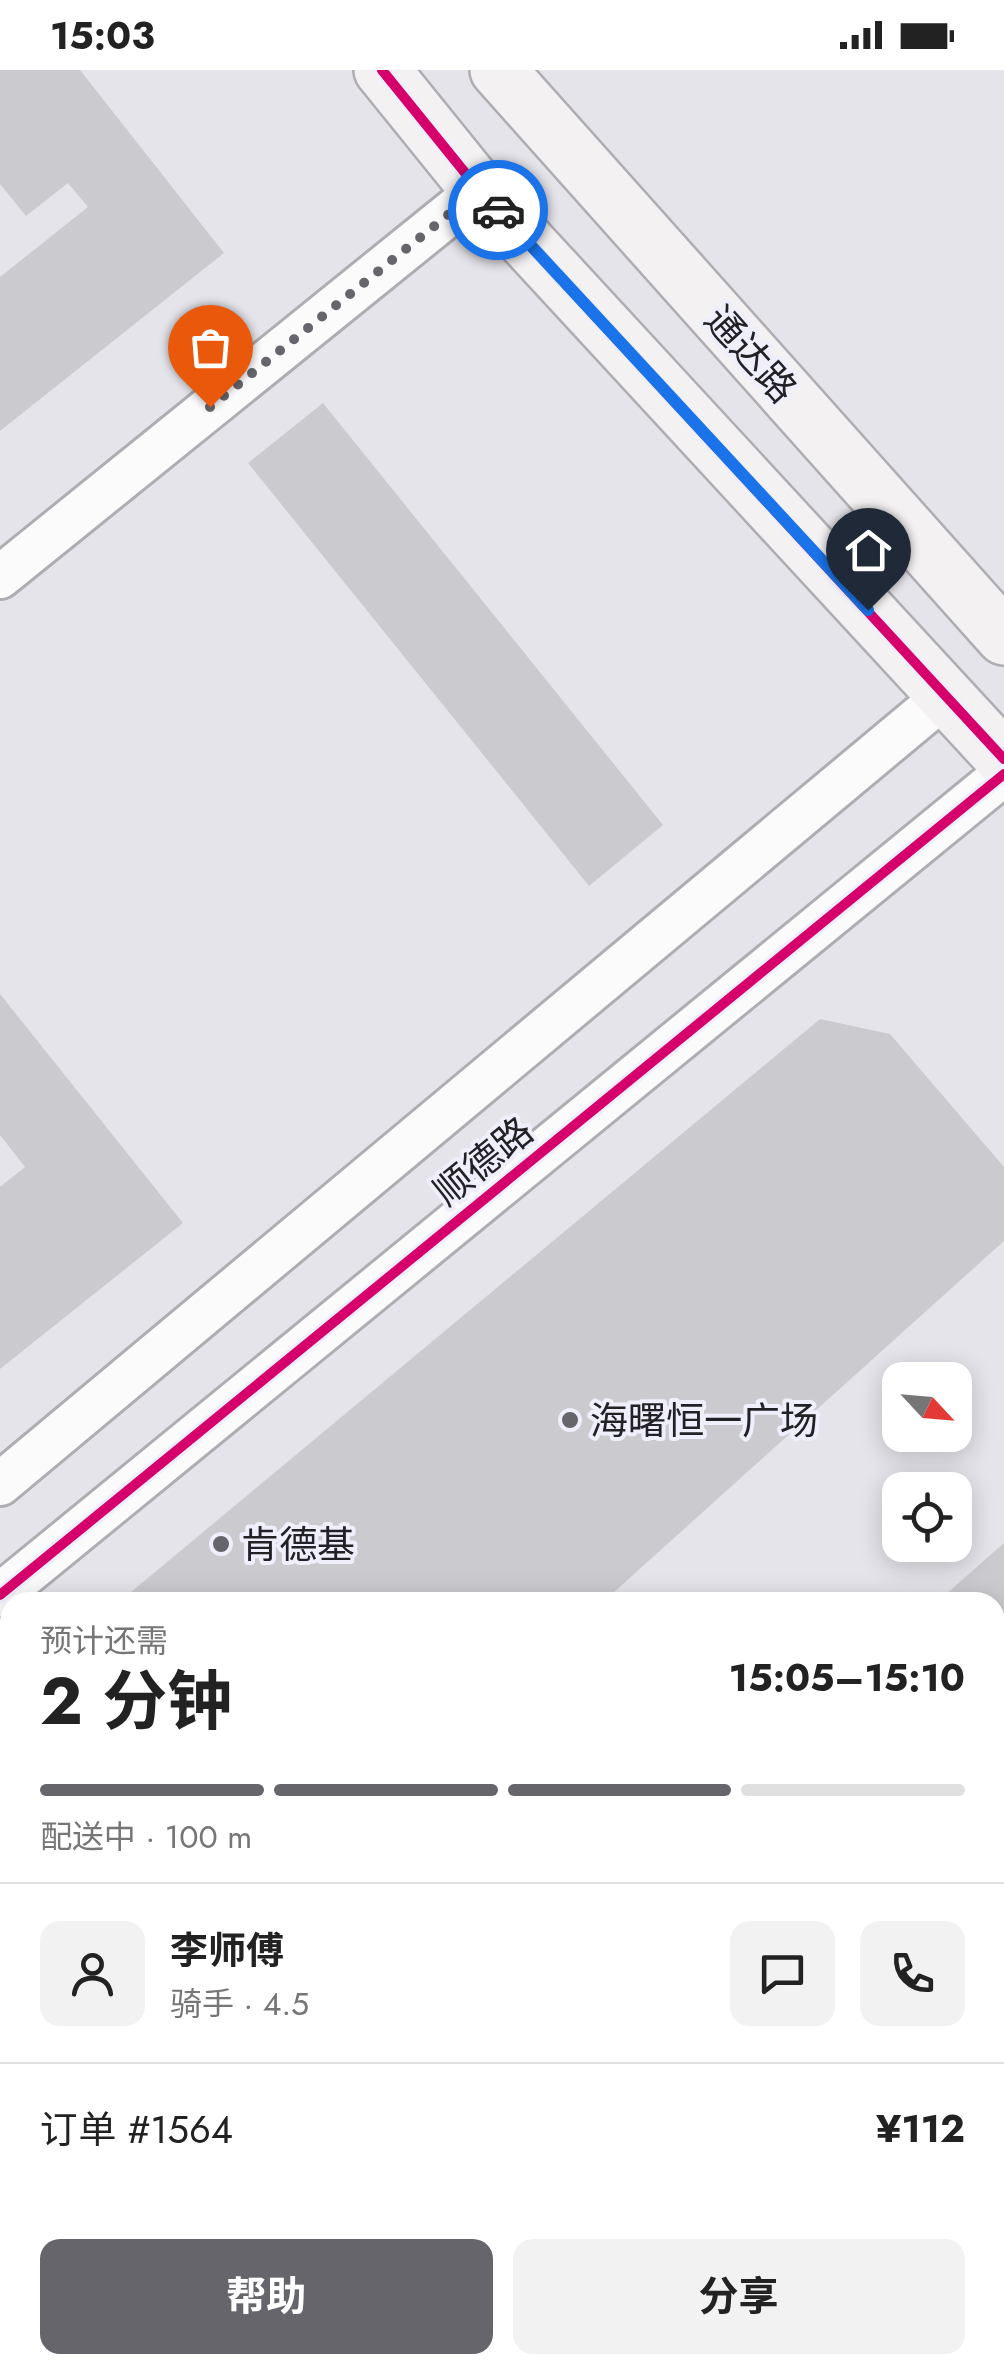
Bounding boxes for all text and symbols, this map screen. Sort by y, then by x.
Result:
text: 15:03 [50,8,155,63]
courier [448,160,548,260]
icon: car [471,183,526,238]
street label: 通达路 [692,293,810,415]
pin [168,305,253,408]
icon: bag [183,320,238,375]
pin [826,508,911,611]
icon: home [841,523,896,578]
street label: 顺德路 [421,1104,545,1218]
north arrow [882,1362,972,1452]
map controls [882,1362,972,1562]
place label: 海曙恒一广场 [590,1393,818,1448]
marker: 海曙恒一广场 [559,1409,581,1431]
button: locate [882,1472,972,1562]
place label: 肯德基 [241,1517,355,1572]
marker: 肯德基 [210,1533,232,1555]
text: 预计还需 [40,1618,168,1664]
text: 15:05–15:10 [729,1650,965,1705]
text: 2 分钟 [40,1654,232,1748]
text: 配送中 · 100 m [40,1814,252,1860]
button: person [40,1921,145,2026]
button: chat [730,1921,835,2026]
button: phone [860,1921,965,2026]
text: 李师傅 [170,1923,284,1978]
text: 骑手 · 4.5 [170,1981,309,2027]
text: ¥112 [876,2101,965,2156]
text: 订单 #1564 [40,2102,233,2157]
button: 帮助 [40,2239,493,2354]
button: 分享 [513,2239,965,2354]

